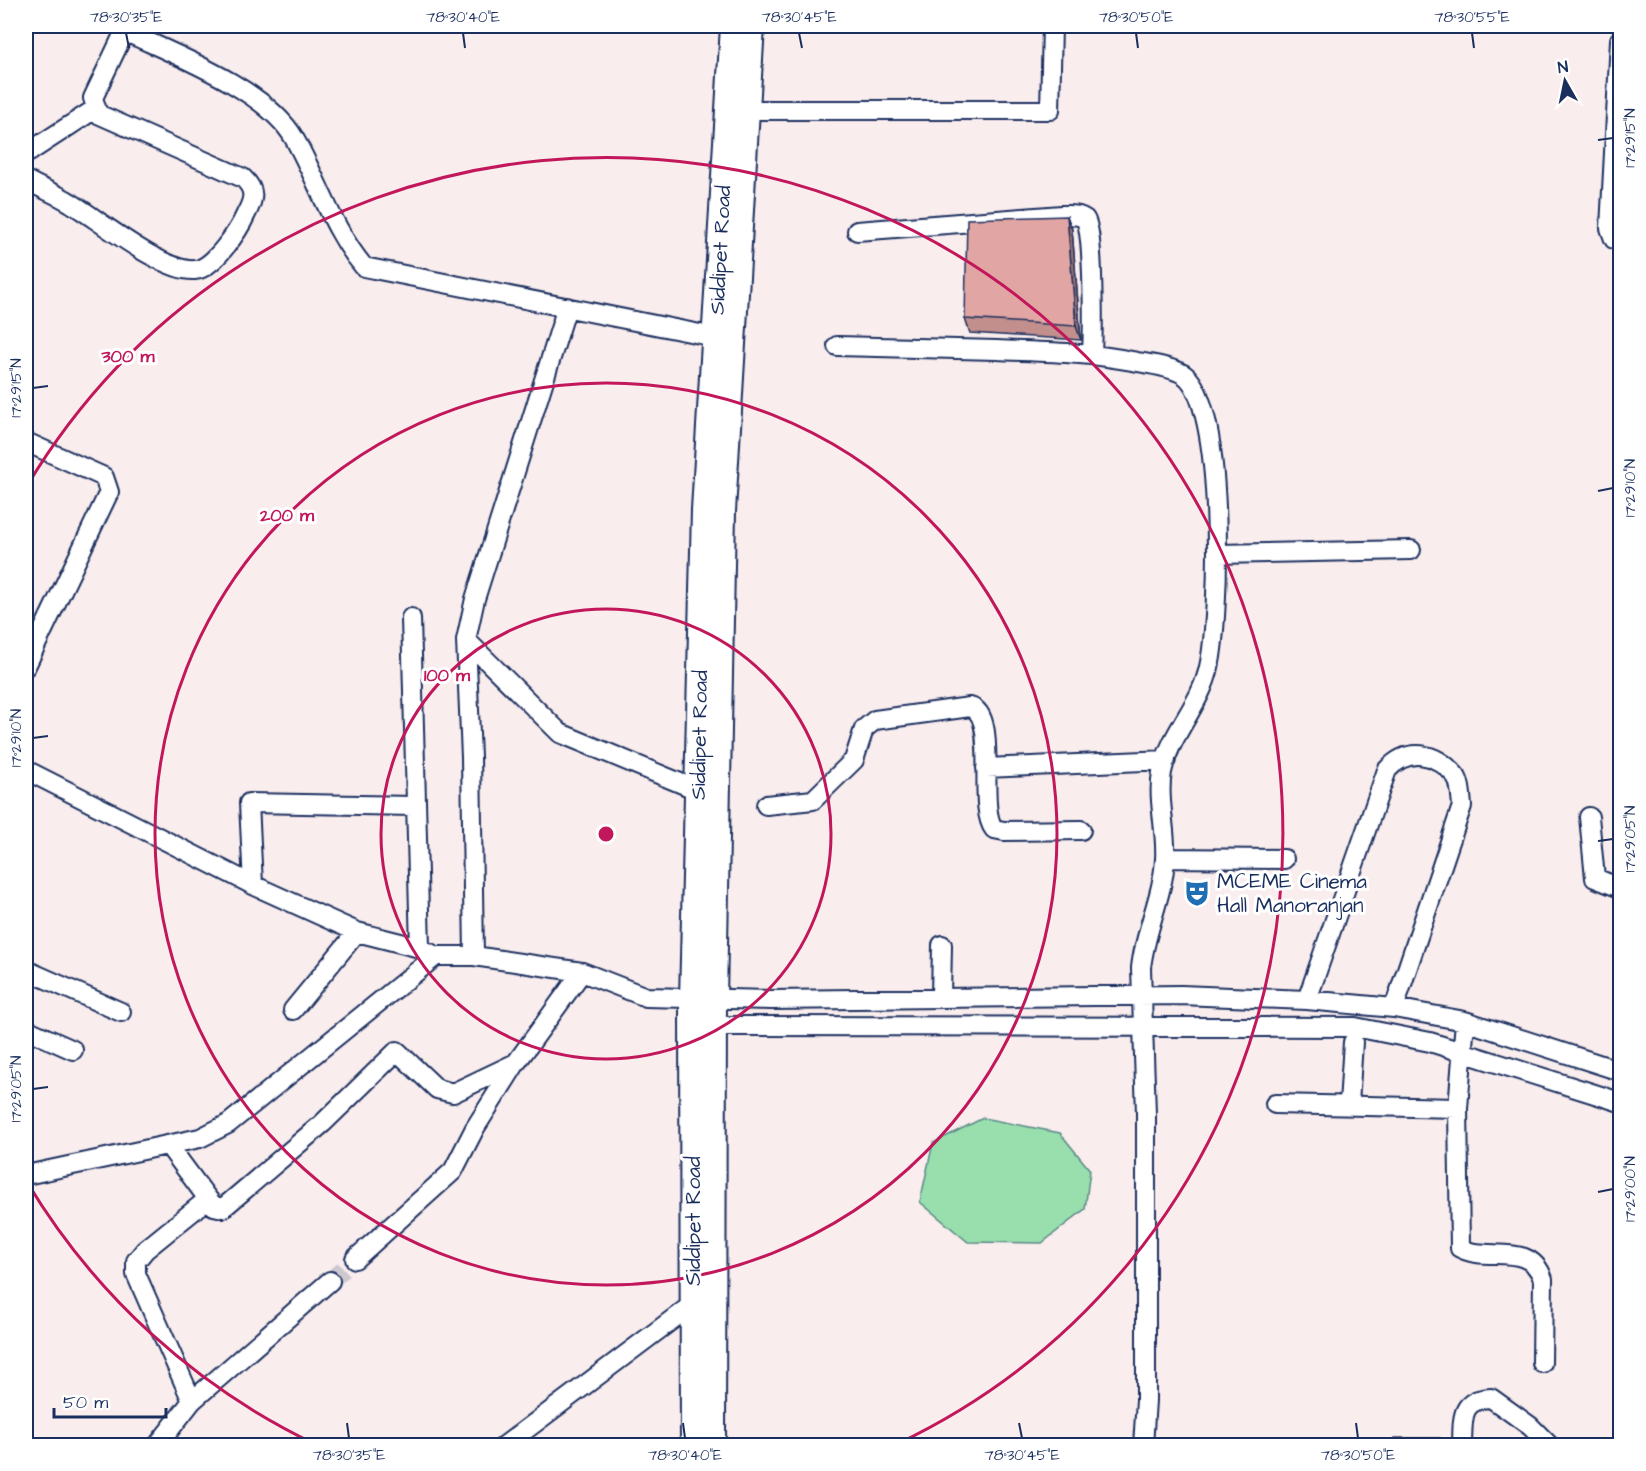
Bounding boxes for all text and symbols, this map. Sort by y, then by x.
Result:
text: 78°30'35"E [90,7,162,28]
text: 78°30'40"E [426,7,500,28]
text: 78°30'45"E [761,7,837,28]
text: 78°30'50"E [1099,7,1173,28]
text: 78°30'55"E [1434,7,1510,28]
north arrow [1535,51,1595,111]
text: N [1556,56,1569,79]
text: 17°29'15"N [1620,108,1641,168]
street label: Siddipet Road [703,184,739,316]
text: 300 m [100,344,156,369]
text: 17°29'15"N [6,358,27,418]
text: 17°29'10"N [1620,459,1641,517]
text: 200 m [259,503,315,528]
text: 100 m [424,663,471,688]
street label: Siddipet Road [684,670,716,800]
text: 17°29'10"N [6,709,27,767]
text: 17°29'05"N [1620,805,1641,873]
centre of rings [596,824,616,844]
place label: MCEME Cinema Hall Manoranjan [1217,867,1367,920]
theatre icon: MCEME Cinema Hall Manoranjan [1182,878,1212,908]
text: 17°29'05"N [6,1055,27,1123]
street label: Siddipet Road [679,1156,709,1286]
text: 17°29'00"N [1620,1156,1641,1222]
scale bar [54,1381,166,1419]
text: 50 m [63,1390,108,1415]
text: 78°30'35"E [313,1445,385,1466]
text: 78°30'40"E [648,1445,722,1466]
text: 78°30'45"E [984,1445,1060,1466]
text: 78°30'50"E [1321,1445,1395,1466]

